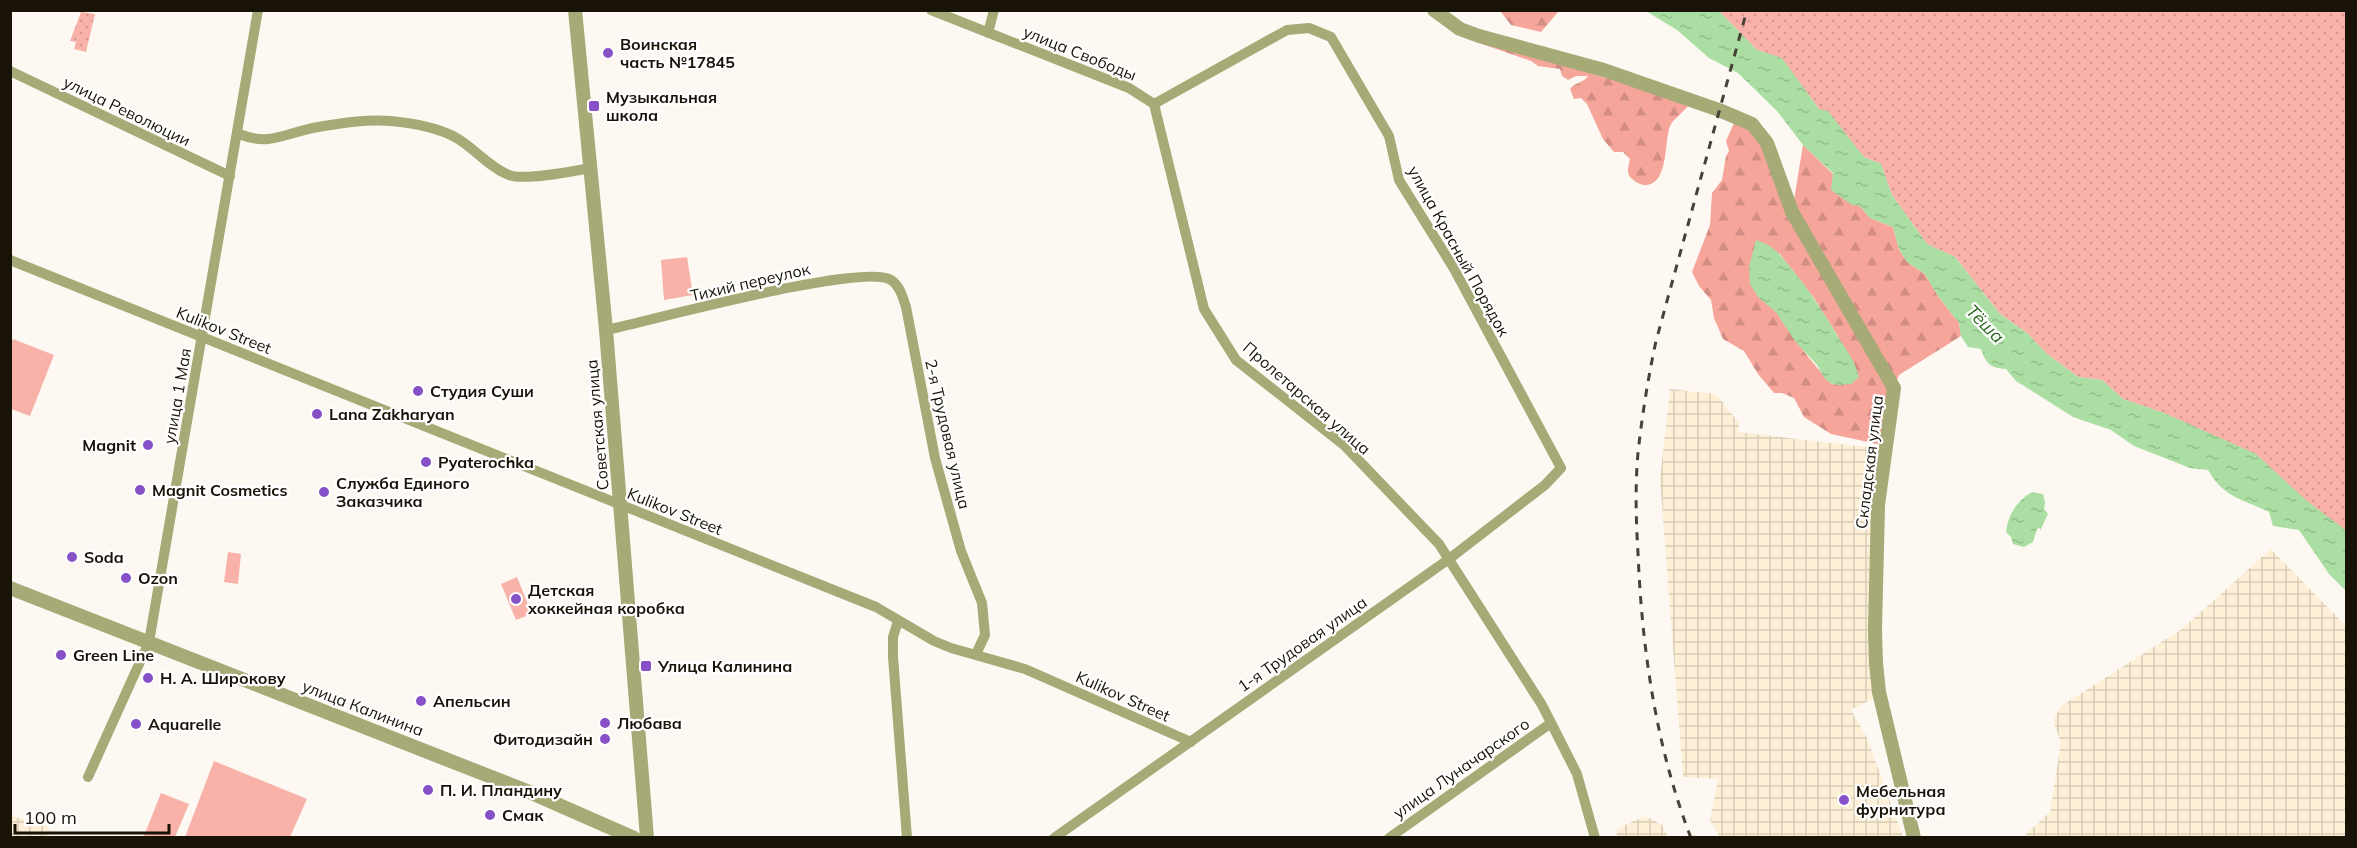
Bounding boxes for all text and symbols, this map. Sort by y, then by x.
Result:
street label: улица Свободы [1021,21,1139,85]
place label: Воинская часть №17845 [620,34,735,72]
marker: Воинская часть №17845 [601,46,615,60]
street label: улица Революции [60,72,194,150]
place label: Музыкальная школа [606,87,717,125]
marker: Музыкальная школа [587,99,601,113]
street label: улица Красный Порядок [1404,162,1514,340]
street label: Тихий переулок [688,258,812,305]
water label: Тёша [1961,300,2009,348]
street label: Kulikov Street [174,302,275,358]
street label: Пролетарская улица [1239,337,1375,459]
street label: улица 1 Мая [159,347,195,445]
street label: 2-я Трудовая улица [921,357,975,511]
street label: Советская улица [581,359,613,491]
place label: Студия Суши [430,381,534,401]
marker: Студия Суши [411,384,425,398]
street label: Складская улица [1851,394,1887,530]
place label: Lana Zakharyan [329,404,455,424]
marker: Lana Zakharyan [310,407,324,421]
place label: Magnit [82,435,136,455]
marker: Magnit [141,438,155,452]
place label: Pyaterochka [438,452,534,472]
marker: Pyaterochka [419,455,433,469]
place label: Служба Единого Заказчика [336,473,470,511]
place label: Magnit Cosmetics [152,480,287,500]
marker: Magnit Cosmetics [133,483,147,497]
street label: Kulikov Street [625,483,726,539]
marker: Служба Единого Заказчика [317,485,331,499]
place label: Soda [84,547,124,567]
marker: Soda [65,550,79,564]
place label: Ozon [138,568,178,588]
marker: Ozon [119,571,133,585]
place label: Детская хоккейная коробка [527,580,685,618]
marker: Детская хоккейная коробка [509,592,523,606]
street label: 1-я Трудовая улица [1233,592,1371,696]
place label: Green Line [73,645,154,665]
marker: Green Line [54,648,68,662]
place label: Улица Калинина [657,656,792,676]
marker: Улица Калинина [639,659,653,673]
street label: Kulikov Street [1073,666,1173,726]
place label: Н. А. Широкову [160,668,286,688]
marker: Н. А. Широкову [141,671,155,685]
street label: улица Калинина [299,676,427,740]
place label: Апельсин [433,691,511,711]
marker: Апельсин [414,694,428,708]
place label: Любава [617,713,682,733]
street label: улица Луначарского [1389,713,1533,823]
place label: Aquarelle [148,714,222,734]
marker: Любава [598,716,612,730]
marker: Aquarelle [129,717,143,731]
place label: Фитодизайн [493,729,593,749]
marker: Фитодизайн [598,732,612,746]
place label: П. И. Пландину [440,780,562,800]
place label: Мебельная фурнитура [1856,781,1946,819]
marker: П. И. Пландину [421,783,435,797]
marker: Мебельная фурнитура [1837,793,1851,807]
scale bar [15,797,170,835]
place label: Смак [502,805,544,825]
text: 100 m [24,806,77,829]
marker: Смак [483,808,497,822]

